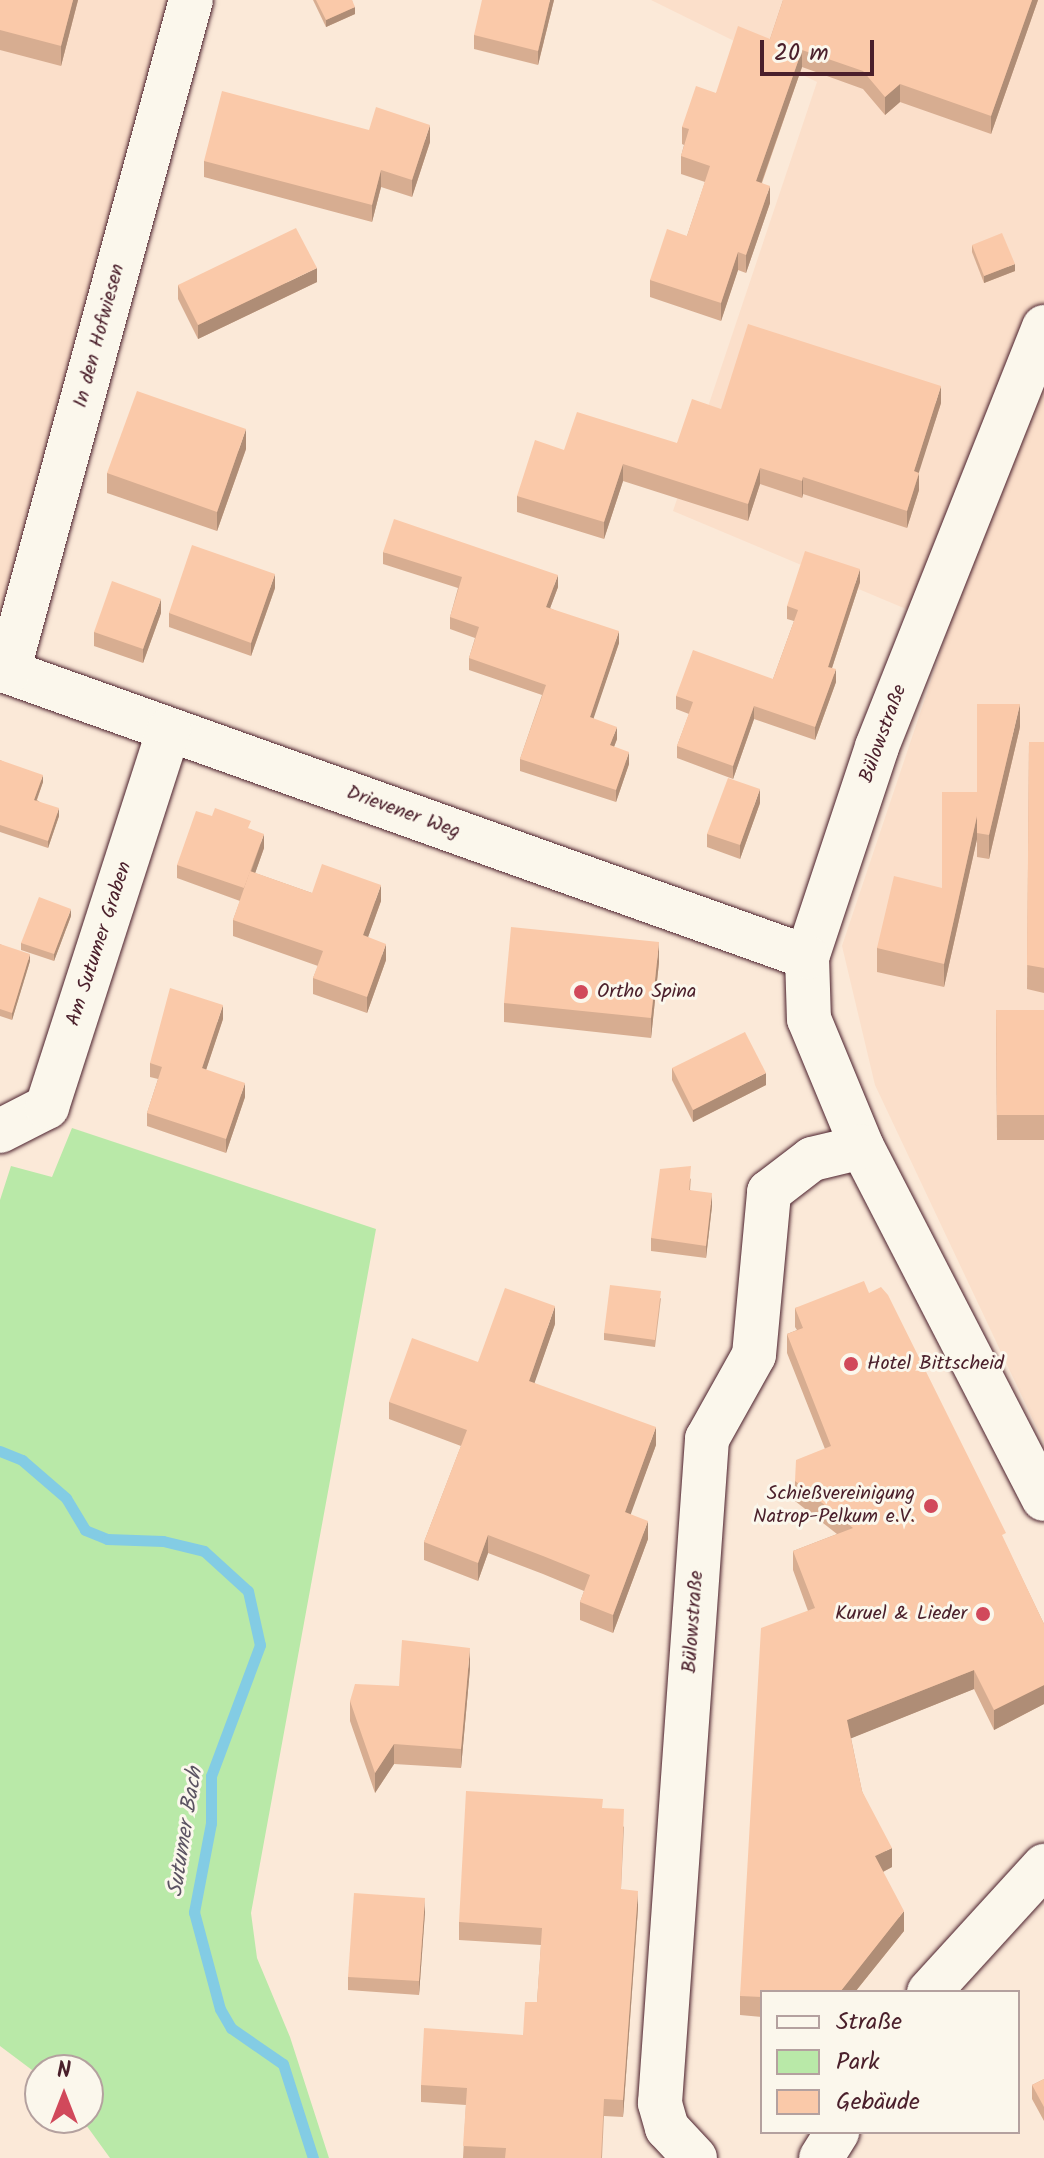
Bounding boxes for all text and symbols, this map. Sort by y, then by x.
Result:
scale bar [764,24,878,74]
text: 20 m [774,34,829,73]
street label: In den Hofwiesen [69,261,131,411]
street label: Bülowstraße [855,682,913,786]
street label: Drievener Weg [343,781,463,845]
street label: Am Sutumer Graben [62,859,138,1029]
place label: Ortho Spina [597,980,696,1004]
marker: Ortho Spina [572,983,590,1001]
place label: Hotel Bittscheid [867,1352,1004,1376]
marker: Hotel Bittscheid [842,1355,860,1373]
place label: Schießvereinigung Natrop-Pelkum e.V. [753,1482,915,1529]
marker: Schießvereinigung Natrop-Pelkum e.V. [922,1497,940,1515]
street label: Bülowstraße [678,1570,710,1674]
place label: Kuruel & Lieder [835,1602,967,1626]
marker: Kuruel & Lieder [974,1605,992,1623]
water label: Sutumer Bach [163,1765,209,1899]
legend [760,1990,1020,2134]
text: Straße [836,2003,902,2042]
text: Park [836,2043,880,2082]
north arrow [24,2054,104,2134]
text: N [57,2054,71,2089]
text: Gebäude [836,2083,920,2122]

